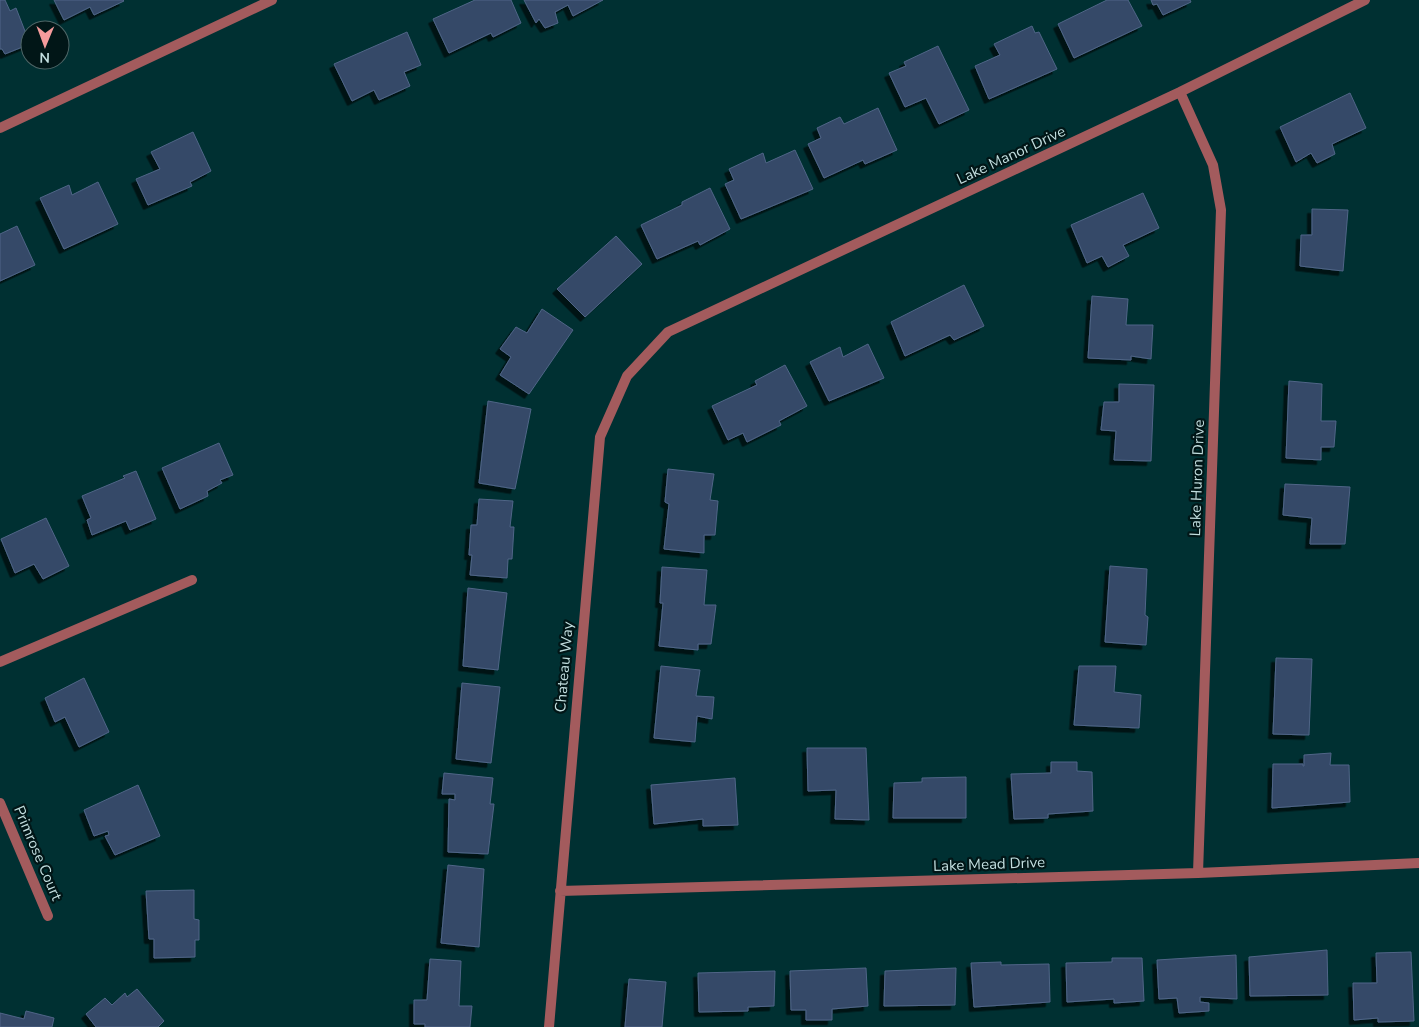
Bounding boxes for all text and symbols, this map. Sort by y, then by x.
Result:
north arrow [20,20,70,70]
text: N [39,48,50,67]
street label: Lake Manor Drive [953,121,1069,189]
street label: Lake Huron Drive [1185,419,1209,537]
street label: Chateau Way [550,620,578,713]
street label: Primrose Court [9,803,67,904]
street label: Lake Mead Drive [933,852,1045,876]

